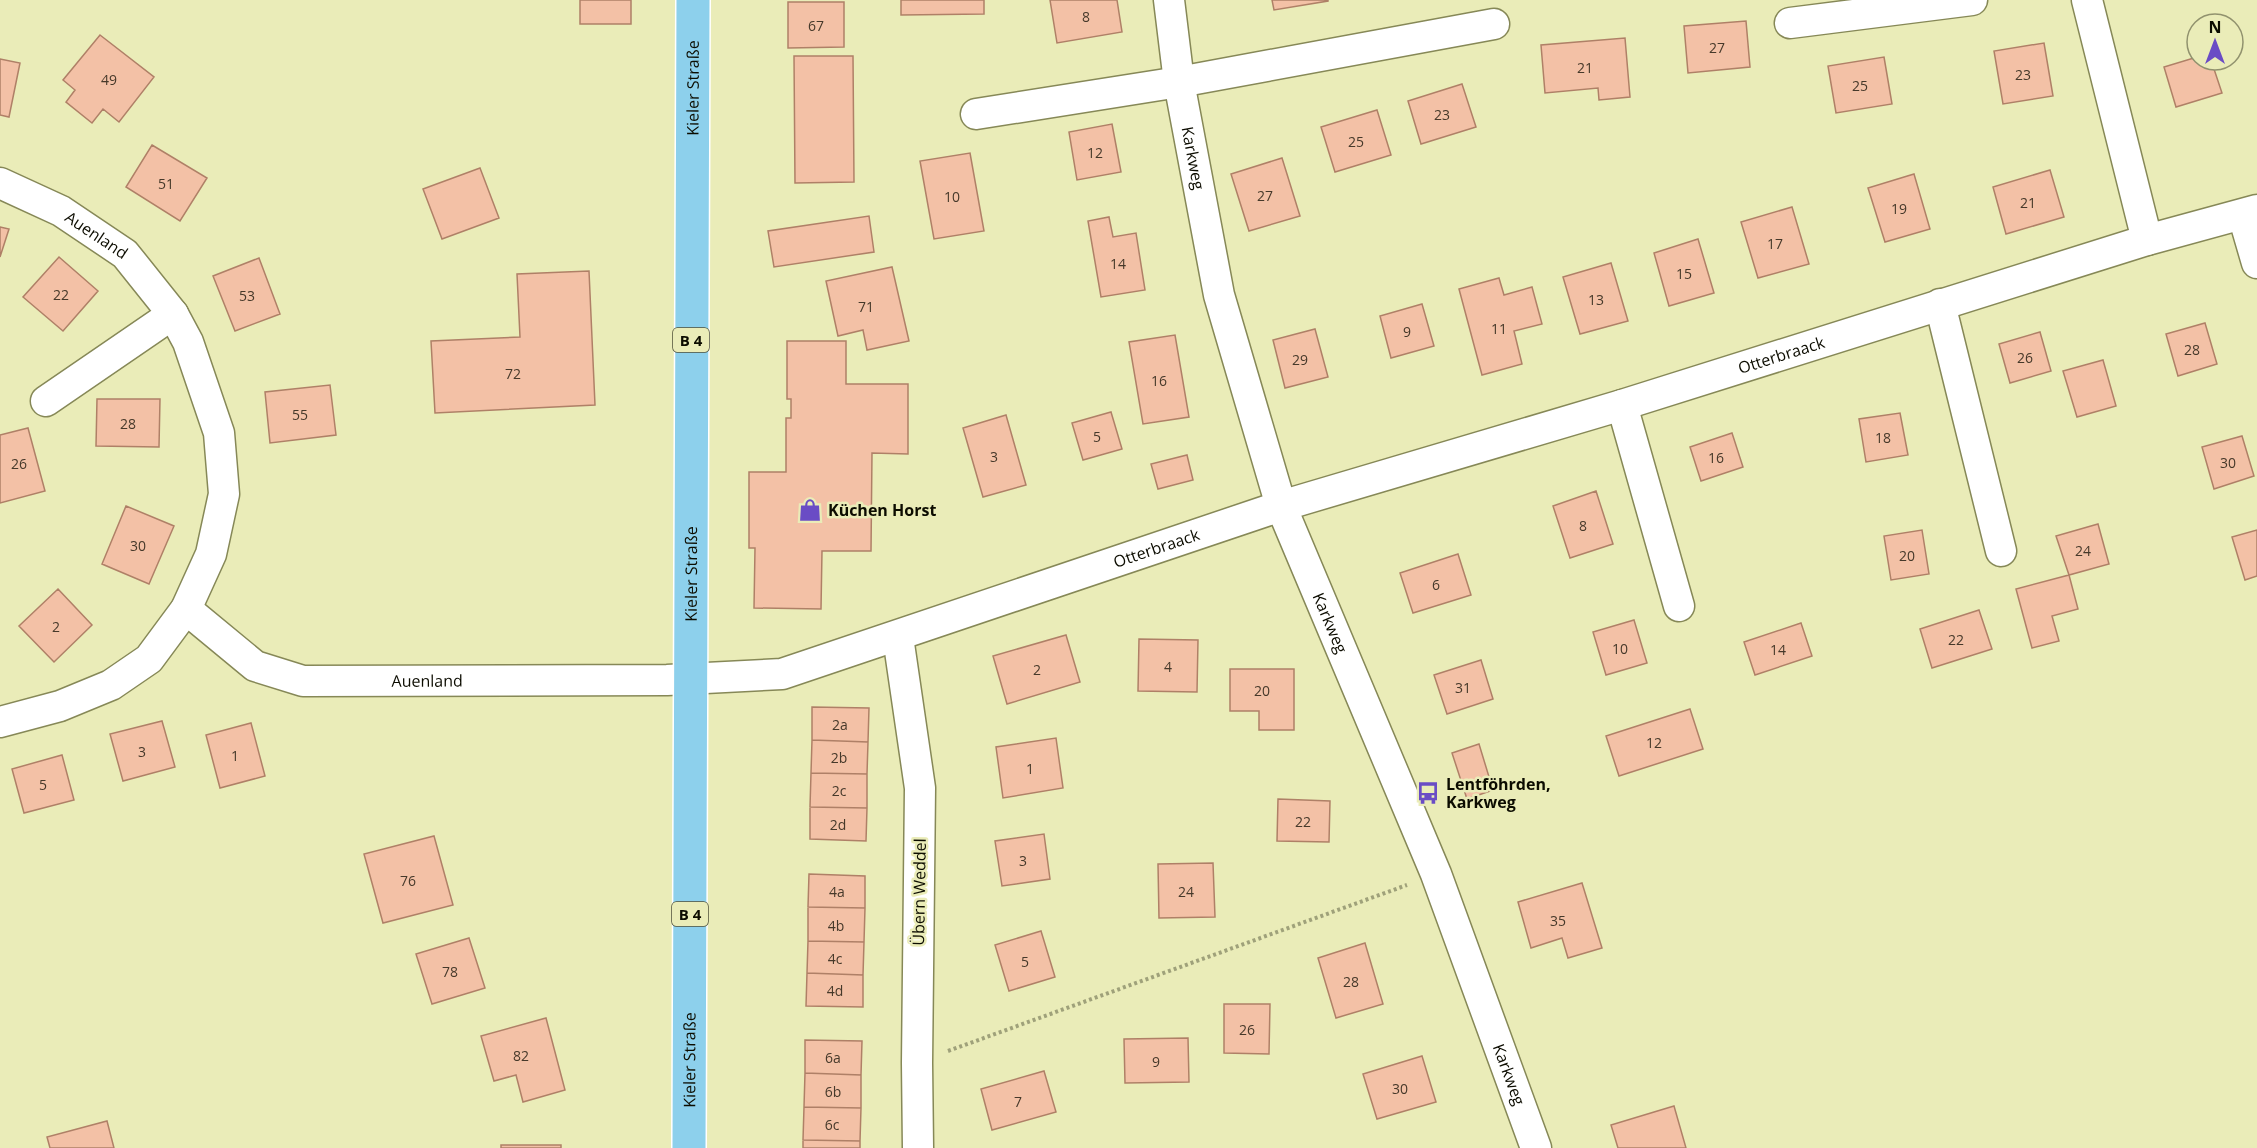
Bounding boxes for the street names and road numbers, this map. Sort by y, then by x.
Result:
street label: Kieler Straße [682,40,704,136]
street label: Karkweg [1177,125,1210,192]
street label: Auenland [61,206,132,264]
road number: B 4 [673,328,709,352]
street label: Otterbraack [1735,331,1828,379]
street label: Otterbraack [1110,523,1203,573]
street label: Kieler Straße [680,526,702,622]
street label: Karkweg [1308,589,1353,657]
street label: Auenland [392,670,463,692]
street label: Übern Weddel [907,838,931,946]
road number: B 4 [672,902,708,926]
street label: Kieler Straße [678,1012,700,1108]
street label: Karkweg [1488,1041,1531,1108]

